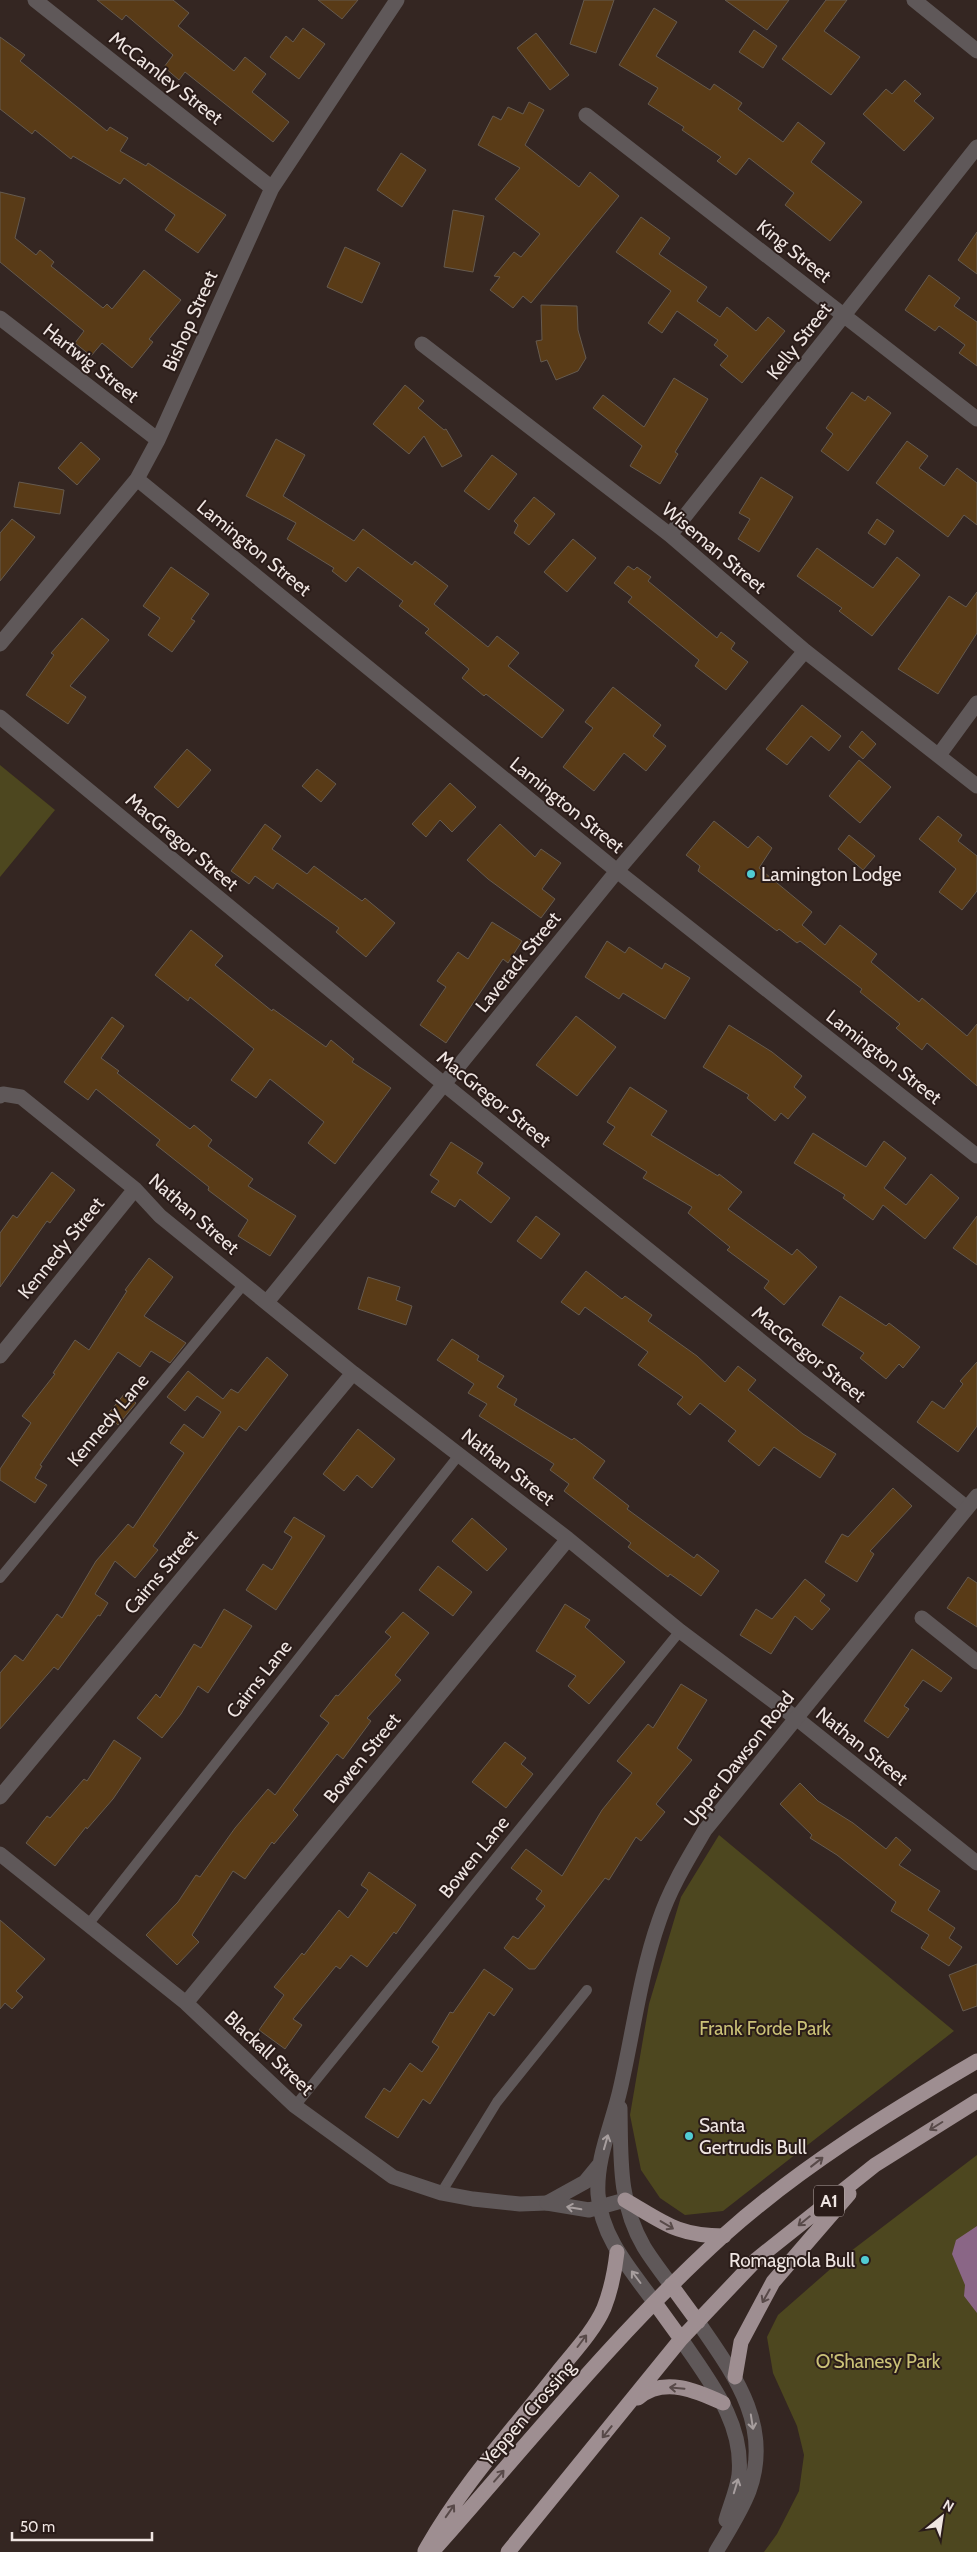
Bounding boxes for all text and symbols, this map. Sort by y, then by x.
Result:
street label: McCamley Street [105,27,228,130]
street label: King Street [752,215,836,288]
street label: Bishop Street [158,267,223,375]
street label: Kelly Street [762,297,837,384]
street label: Hartwig Street [39,318,144,408]
street label: Lamington Street [192,495,316,601]
street label: Wiseman Street [657,498,771,599]
street label: Lamington Street [505,752,629,858]
street label: MacGregor Street [121,788,243,896]
place label: Lamington Lodge [761,863,902,886]
marker: Lamington Lodge [745,868,757,880]
street label: Laverack Street [471,907,566,1017]
street label: Lamington Street [822,1005,947,1109]
street label: MacGregor Street [432,1046,556,1152]
street label: Nathan Street [144,1169,244,1260]
street label: Kennedy Street [13,1192,109,1303]
street label: MacGregor Street [747,1301,871,1407]
street label: Kennedy Lane [62,1369,154,1471]
street label: Nathan Street [457,1424,560,1511]
street label: Cairns Street [119,1525,203,1619]
street label: Cairns Lane [221,1635,297,1723]
street label: Upper Dawson Road [679,1687,799,1831]
street label: Nathan Street [811,1702,913,1790]
street label: Bowen Street [319,1708,406,1808]
street label: Bowen Lane [434,1811,514,1903]
street label: Blackall Street [220,2006,319,2100]
park label: Frank Forde Park [699,2017,831,2040]
place label: Santa Gertrudis Bull [699,2114,807,2159]
one-way arrow [929,2122,943,2132]
marker: Santa Gertrudis Bull [683,2130,695,2142]
one-way arrow [601,2134,611,2150]
one-way arrow [810,2157,824,2167]
road number: A1 [814,2186,844,2216]
one-way arrow [567,2202,583,2212]
one-way arrow [798,2216,811,2227]
one-way arrow [659,2220,673,2230]
place label: Romagnola Bull [729,2249,856,2272]
marker: Romagnola Bull [859,2254,871,2266]
one-way arrow [631,2270,641,2284]
one-way arrow [760,2288,770,2303]
one-way arrow [577,2334,587,2348]
park label: O'Shanesy Park [816,2350,941,2373]
street label: Yeppen Crossing [475,2355,580,2471]
one-way arrow [670,2383,686,2392]
one-way arrow [747,2414,757,2430]
one-way arrow [602,2426,613,2439]
one-way arrow [493,2470,505,2483]
one-way arrow [731,2479,741,2495]
north arrow [917,2492,967,2542]
text: N [940,2495,957,2516]
one-way arrow [445,2504,455,2518]
scale bar [12,2510,152,2542]
text: 50 m [20,2518,55,2536]

